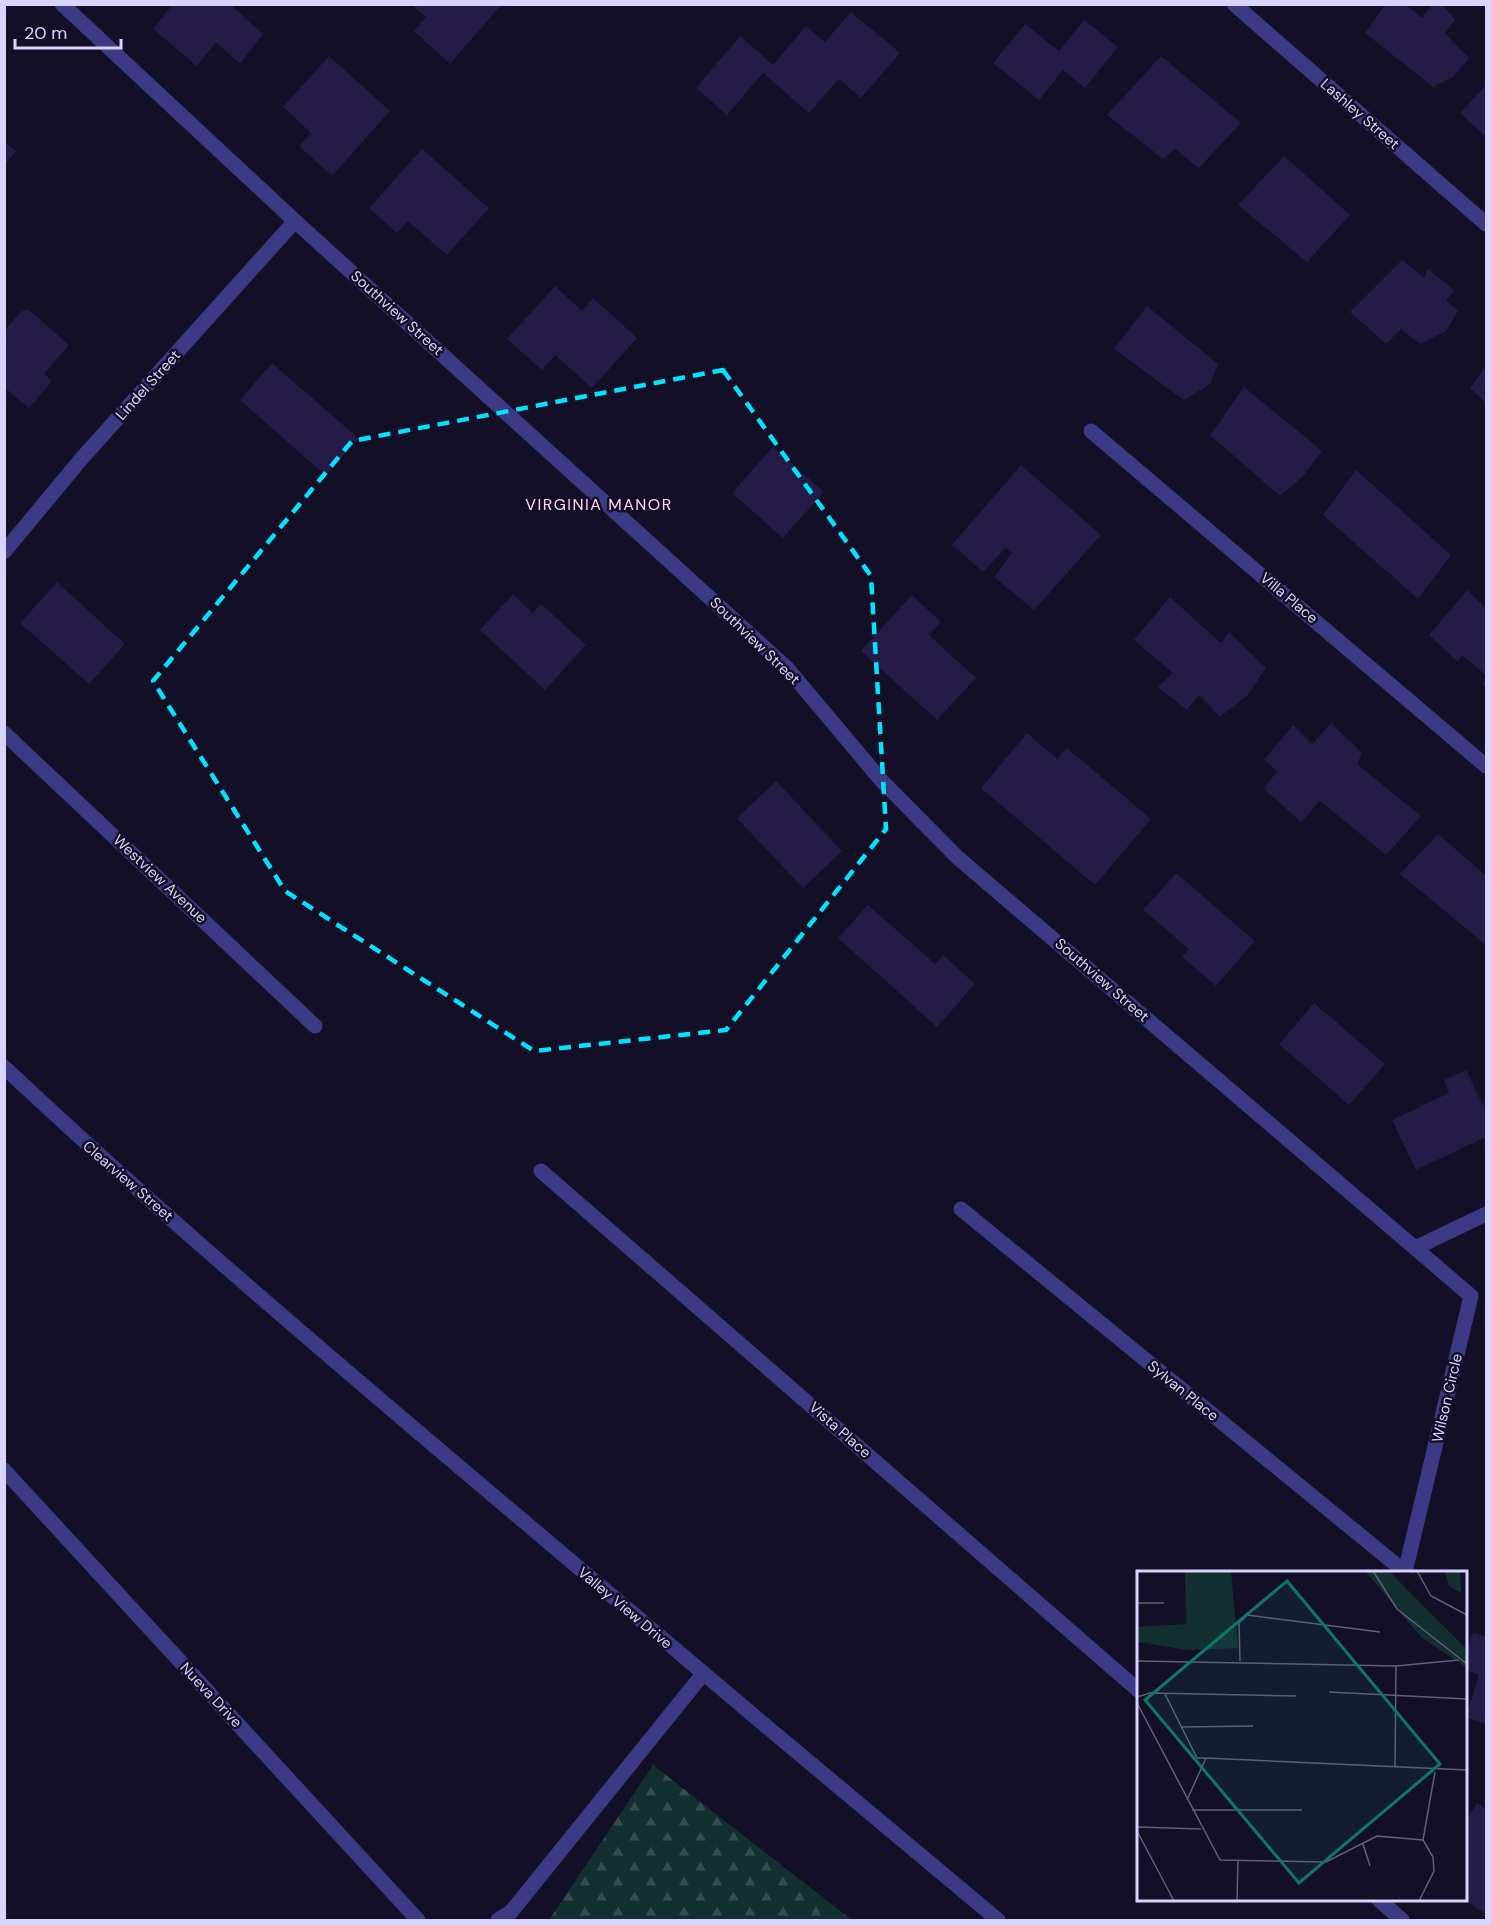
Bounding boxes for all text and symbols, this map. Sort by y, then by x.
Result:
scale bar [15,12,122,50]
text: 20 m [24,21,67,45]
street label: Lashley Street [1316,74,1404,154]
street label: Southview Street [346,266,448,360]
street label: Lindel Street [111,346,185,424]
district label: VIRGINIA MANOR [525,494,673,515]
street label: Villa Place [1256,568,1322,628]
street label: Southview Street [706,593,805,689]
street label: Westview Avenue [109,830,211,928]
street label: Southview Street [1051,934,1153,1026]
street label: Clearview Street [78,1136,178,1226]
street label: Wilson Circle [1427,1352,1467,1444]
street label: Sylvan Place [1143,1356,1223,1426]
street label: Vista Place [805,1397,875,1463]
street label: Valley View Drive [574,1563,676,1653]
inset map [1137,1571,1467,1901]
street label: Nueva Drive [176,1658,246,1732]

